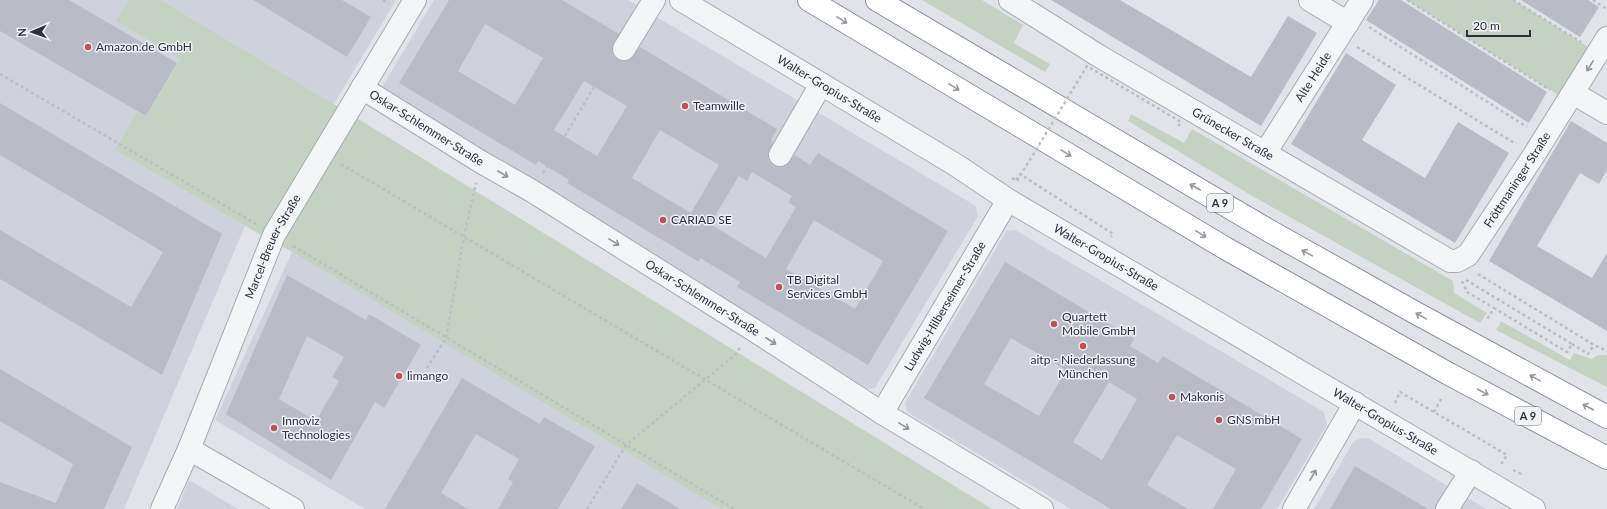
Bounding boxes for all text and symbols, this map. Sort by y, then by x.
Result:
north arrow [12,12,52,52]
scale bar [1467,12,1530,38]
one-way arrow [836,16,847,24]
text: 20 m [1473,18,1500,33]
text: N [15,28,28,37]
place label: Amazon.de GmbH [96,39,192,54]
marker: Amazon.de GmbH [83,42,93,52]
street label: Alte Heide [1291,49,1334,104]
street label: Walter-Gropius-Straße [775,51,885,126]
one-way arrow [1586,60,1594,71]
one-way arrow [948,83,960,91]
street label: Oskar-Schlemmer-Straße [367,86,487,169]
place label: Teamwille [693,98,745,113]
marker: Teamwille [680,101,690,111]
street label: Grünecker Straße [1189,104,1276,163]
street label: Fröttmaninger Straße [1480,129,1554,230]
one-way arrow [1060,150,1072,158]
one-way arrow [497,171,509,179]
one-way arrow [1189,183,1201,191]
street label: Marcel-Breuer-Straße [241,191,304,301]
road number: A 9 [1207,194,1233,212]
place label: CARIAD SE [671,212,732,227]
marker: CARIAD SE [658,215,668,225]
street label: Walter-Gropius-Straße [1051,220,1162,294]
one-way arrow [1195,231,1207,239]
one-way arrow [608,238,619,246]
street label: Ludwig-Hilberseimer-Straße [901,239,989,373]
one-way arrow [1301,248,1313,256]
street label: Oskar-Schlemmer-Straße [643,256,763,339]
place label: TB Digital Services GmbH [787,272,868,301]
marker: TB Digital Services GmbH [774,282,784,292]
place label: Quartett Mobile GmbH [1062,309,1136,338]
one-way arrow [1415,312,1427,319]
marker: Quartett Mobile GmbH [1049,319,1059,329]
one-way arrow [765,337,776,345]
marker: aitp - Niederlassung München [1078,341,1088,351]
place label: aitp - Niederlassung München [1030,352,1136,381]
place label: limango [407,368,448,383]
marker: limango [394,371,404,381]
one-way arrow [1529,374,1541,381]
street label: Walter-Gropius-Straße [1330,384,1441,458]
place label: Makonis [1180,389,1224,404]
one-way arrow [1477,389,1489,397]
marker: Makonis [1167,392,1177,402]
one-way arrow [1582,403,1594,410]
road number: A 9 [1515,407,1541,425]
place label: GNS mbH [1227,412,1280,427]
place label: Innoviz Technologies [282,413,350,442]
marker: GNS mbH [1214,415,1224,425]
marker: Innoviz Technologies [269,423,279,433]
one-way arrow [898,423,910,431]
one-way arrow [1310,469,1318,481]

